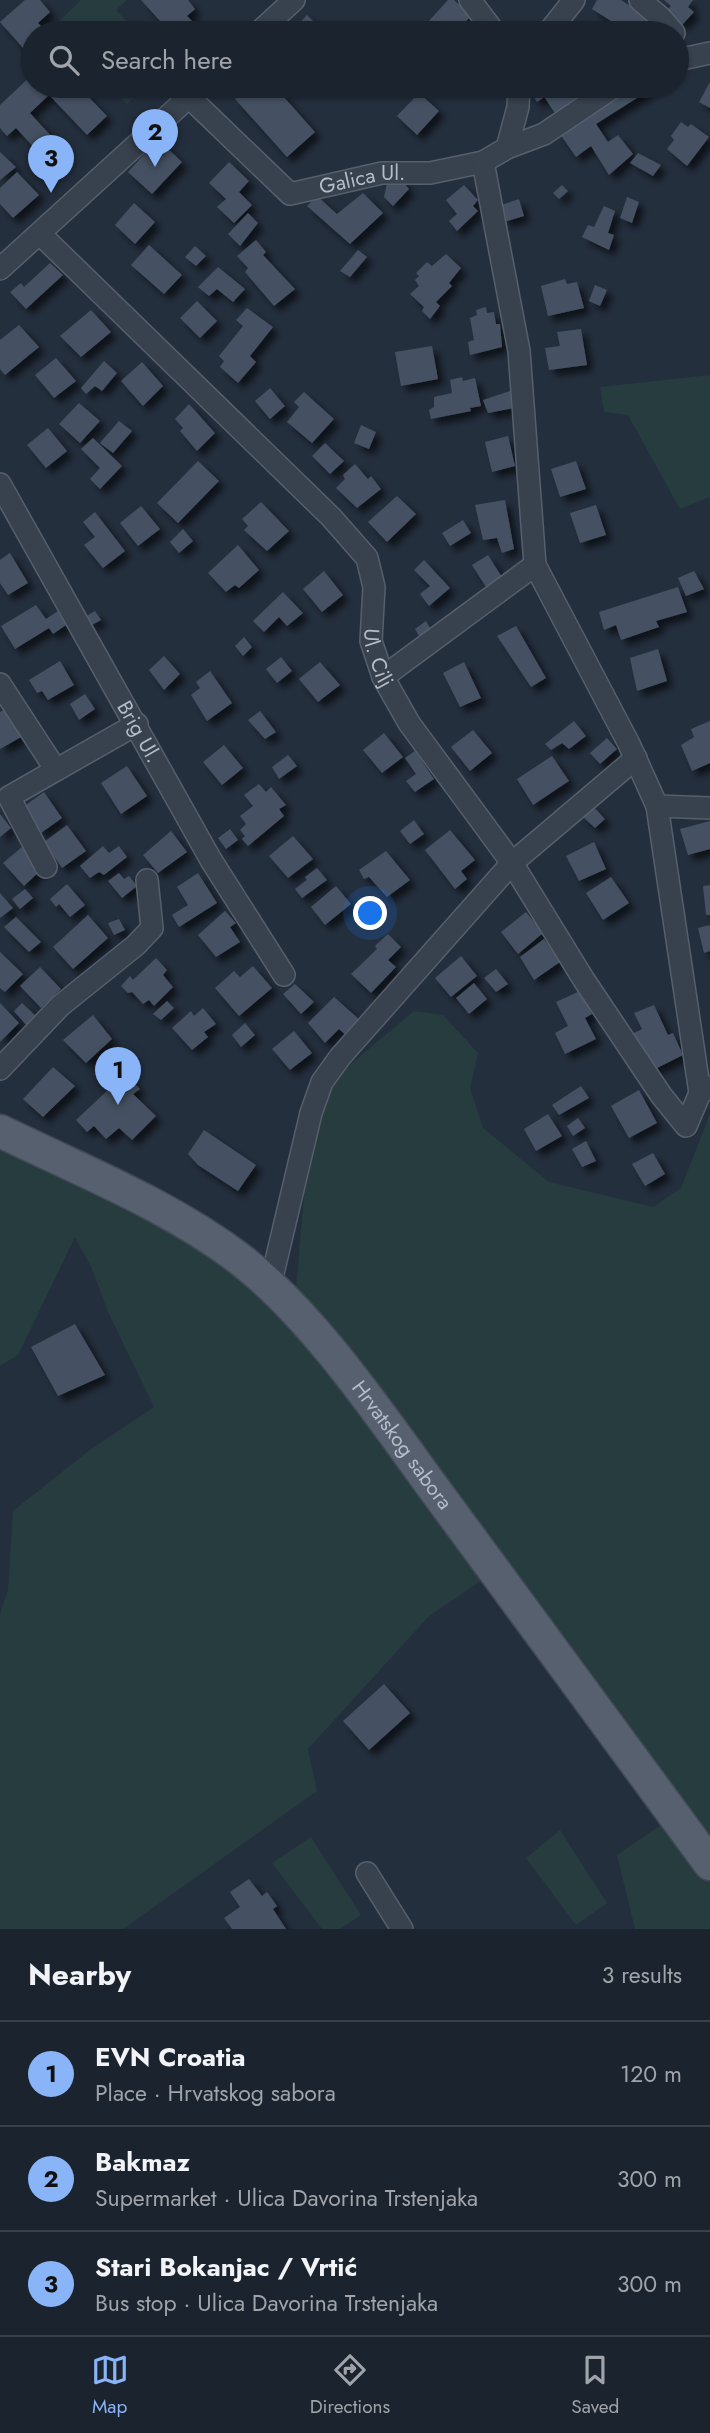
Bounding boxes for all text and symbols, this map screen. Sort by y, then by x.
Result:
search box [21,21,689,98]
icon: search [45,41,83,79]
text: Search here [101,41,233,79]
pin: 2 [132,109,178,167]
pin: 3 [28,135,74,193]
street label: Galica Ul. [316,158,405,202]
street label: Ul. Cilj [356,628,401,693]
street label: Brig Ul. [110,695,168,768]
your location [353,896,387,930]
pin: 1 [95,1047,141,1105]
street label: Hrvatskog sabora [345,1374,460,1516]
text: Nearby [28,1953,131,1996]
text: 3 results [602,1958,682,1992]
text: EVN Croatia [95,2038,246,2076]
text: 1 [45,2057,57,2091]
text: 120 m [620,2057,682,2091]
text: Place · Hrvatskog sabora [95,2076,336,2110]
text: Bakmaz [95,2143,190,2181]
text: 2 [43,2162,59,2196]
text: 300 m [617,2162,682,2196]
text: Supermarket · Ulica Davorina Trstenjaka [95,2181,478,2215]
text: Stari Bokanjac / Vrtić [95,2248,357,2286]
text: 3 [44,2267,58,2301]
text: 300 m [617,2267,682,2301]
text: Bus stop · Ulica Davorina Trstenjaka [95,2286,438,2320]
tab: Map [91,2351,129,2420]
tab: Directions [310,2351,390,2420]
tab: Saved [571,2351,619,2420]

